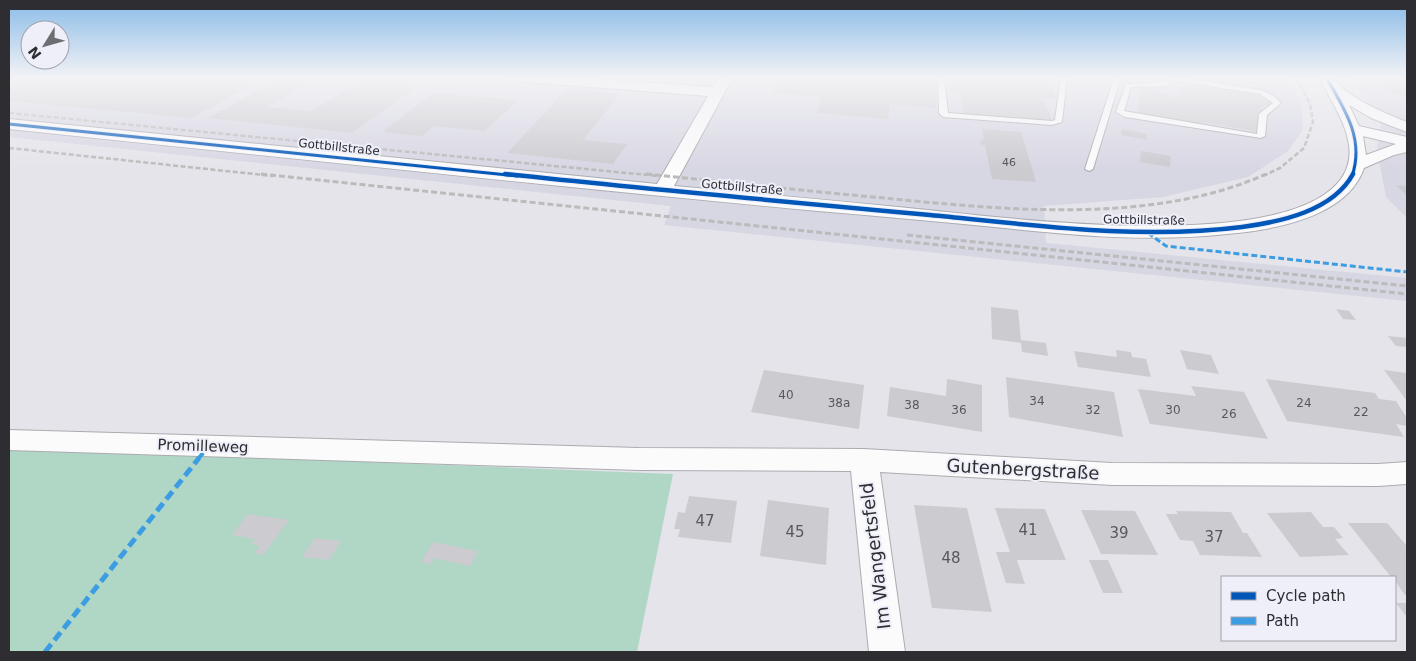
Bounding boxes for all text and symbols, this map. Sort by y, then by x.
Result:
north arrow [20,20,70,70]
text: N [25,43,45,62]
street label: Gottbillstraße [298,136,380,158]
house number: 46 [1002,156,1016,169]
street label: Gottbillstraße [701,176,783,198]
street label: Gottbillstraße [1103,212,1185,228]
house number: 40 [778,388,794,402]
house number: 34 [1029,394,1045,408]
house number: 38a [828,396,850,410]
house number: 24 [1296,396,1312,410]
house number: 38 [904,398,920,412]
house number: 36 [951,403,967,417]
house number: 32 [1085,403,1101,417]
house number: 30 [1165,403,1181,417]
house number: 22 [1353,405,1369,419]
house number: 26 [1221,407,1237,421]
street label: Promilleweg [157,435,249,457]
street label: Gutenbergstraße [946,455,1100,483]
street label: Im Wangertsfeld [856,481,894,631]
house number: 47 [695,512,715,530]
house number: 41 [1018,521,1038,539]
house number: 45 [785,523,805,541]
house number: 39 [1109,524,1129,542]
house number: 37 [1204,528,1224,546]
house number: 48 [941,549,961,567]
legend [1221,576,1396,641]
text: Cycle path [1266,587,1346,605]
text: Path [1266,612,1299,630]

